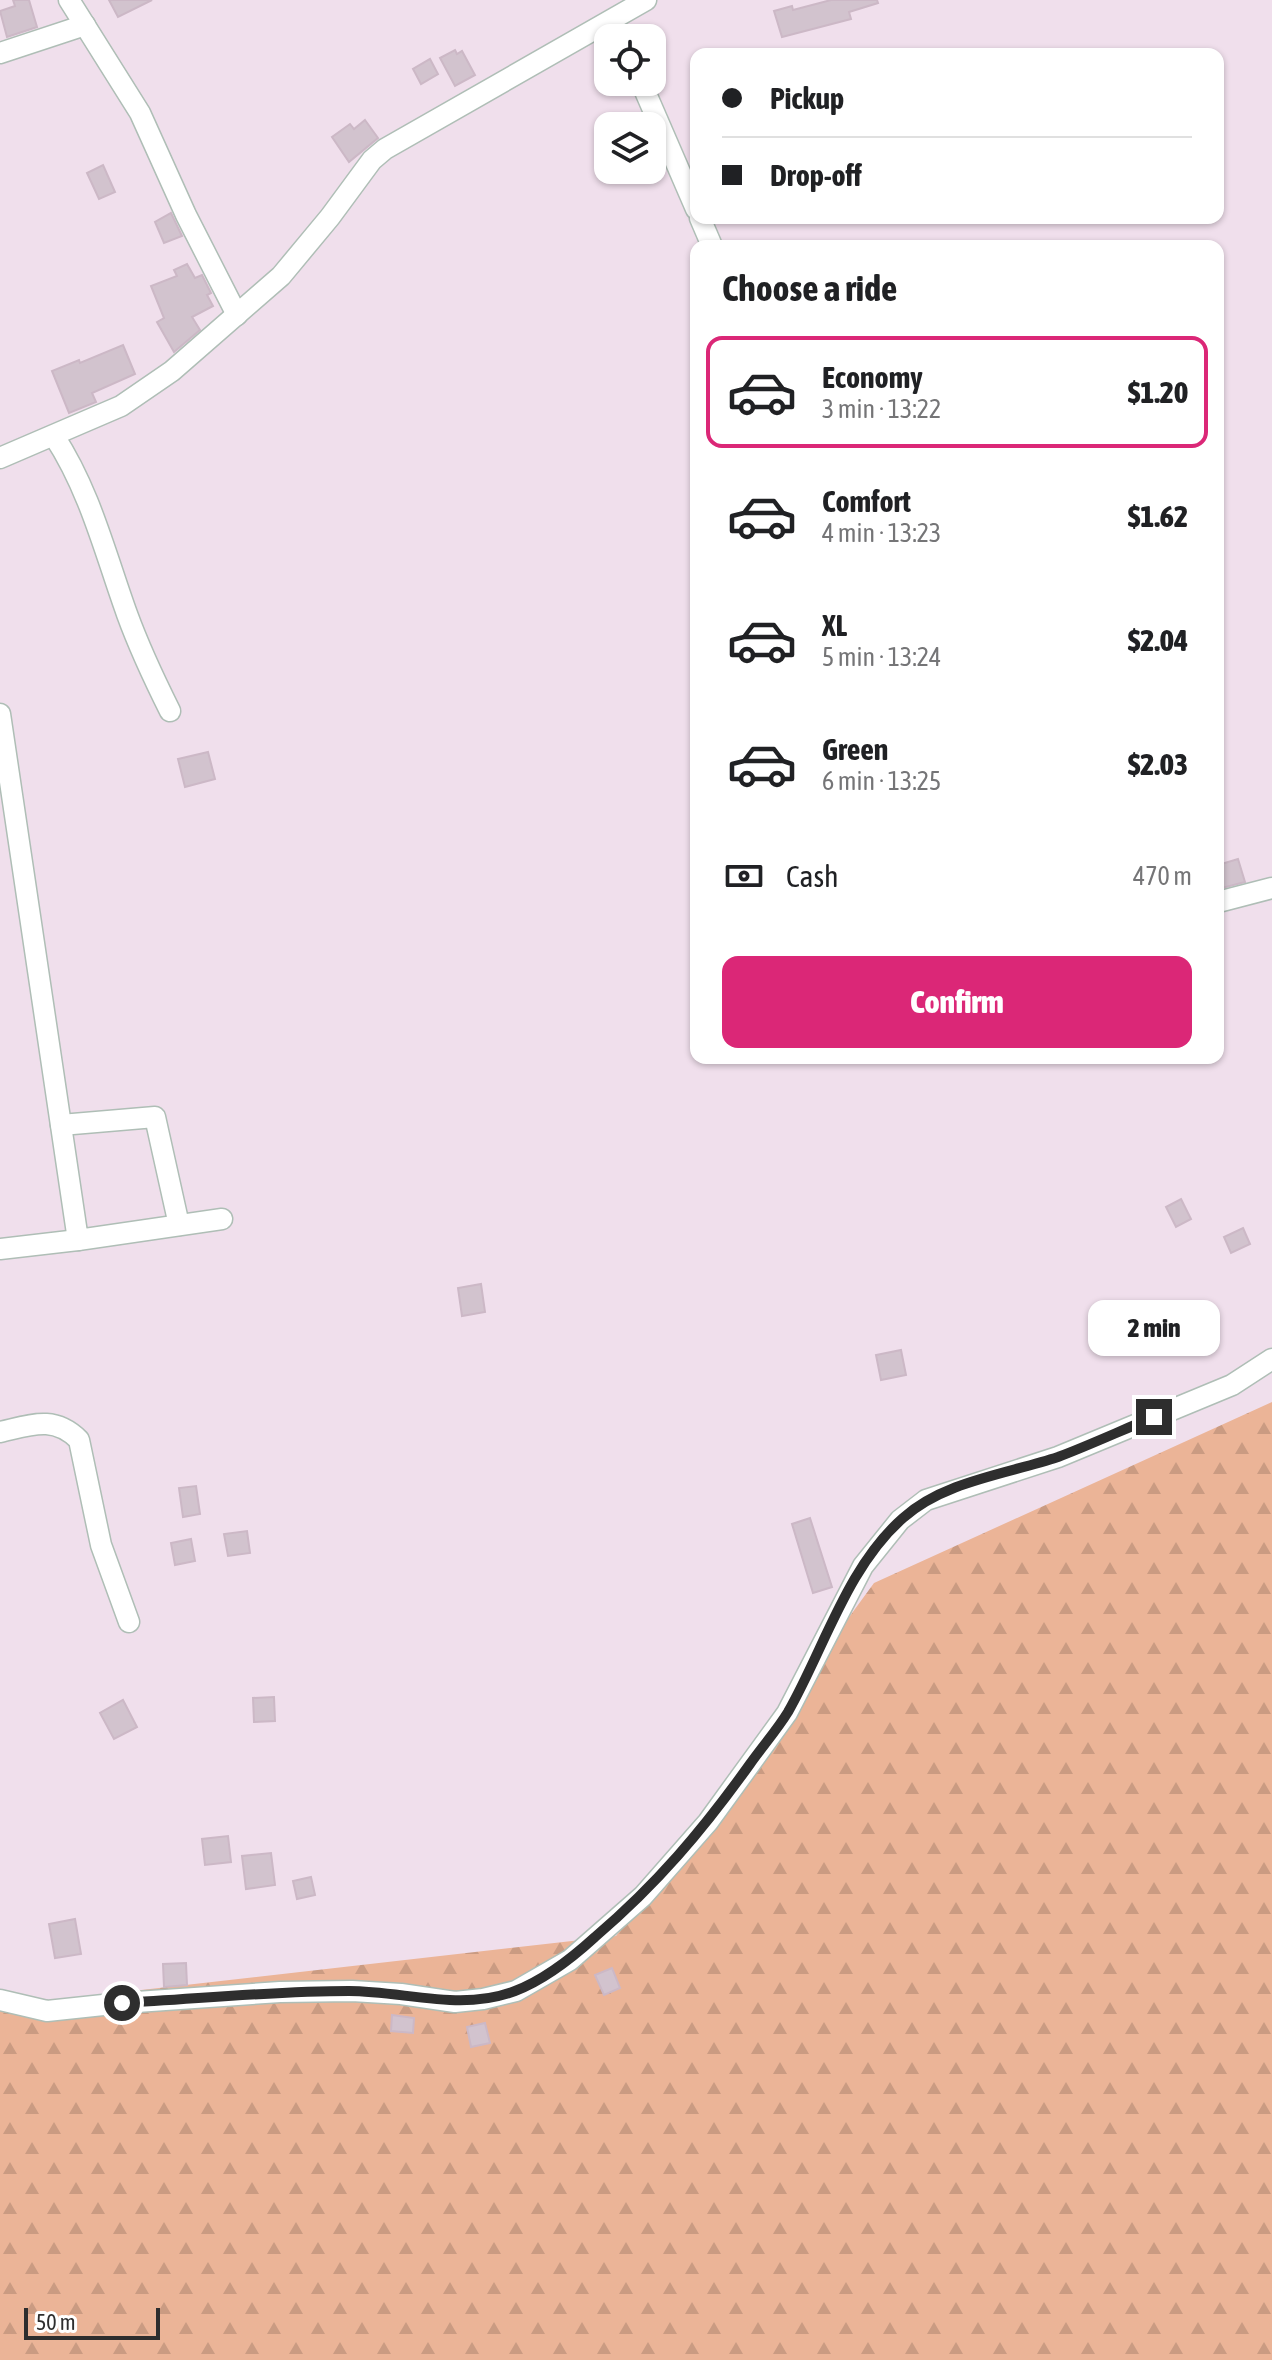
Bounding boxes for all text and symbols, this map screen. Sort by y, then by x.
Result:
map controls [594,24,666,184]
button: locate [594,24,666,96]
text: Pickup [770,81,844,115]
button: layers [594,112,666,184]
text: Drop-off [770,158,862,192]
text: Choose a ride [722,267,897,309]
icon: car [726,356,798,428]
text: Economy [822,360,923,394]
text: $1.20 [1128,375,1188,409]
text: 3 min · 13:22 [822,394,941,424]
icon: car [726,480,798,552]
text: Comfort [822,484,911,518]
text: $1.62 [1128,499,1188,533]
text: 4 min · 13:23 [822,518,941,548]
icon: car [726,604,798,676]
text: XL [822,608,847,642]
text: $2.04 [1128,623,1188,657]
text: 5 min · 13:24 [822,642,941,672]
icon: car [726,728,798,800]
text: Green [822,732,888,766]
text: $2.03 [1128,747,1188,781]
text: 6 min · 13:25 [822,766,941,796]
icon: cash [722,854,766,898]
text: Cash [786,859,839,893]
text: 470 m [1133,861,1192,891]
button: Confirm [722,956,1192,1048]
callout: 2 min [1088,1301,1220,1357]
text: 2 min [1127,1313,1181,1343]
route end [1136,1399,1172,1435]
route start [104,1985,140,2021]
scale bar [24,2304,160,2340]
text: 50 m [36,2309,76,2335]

